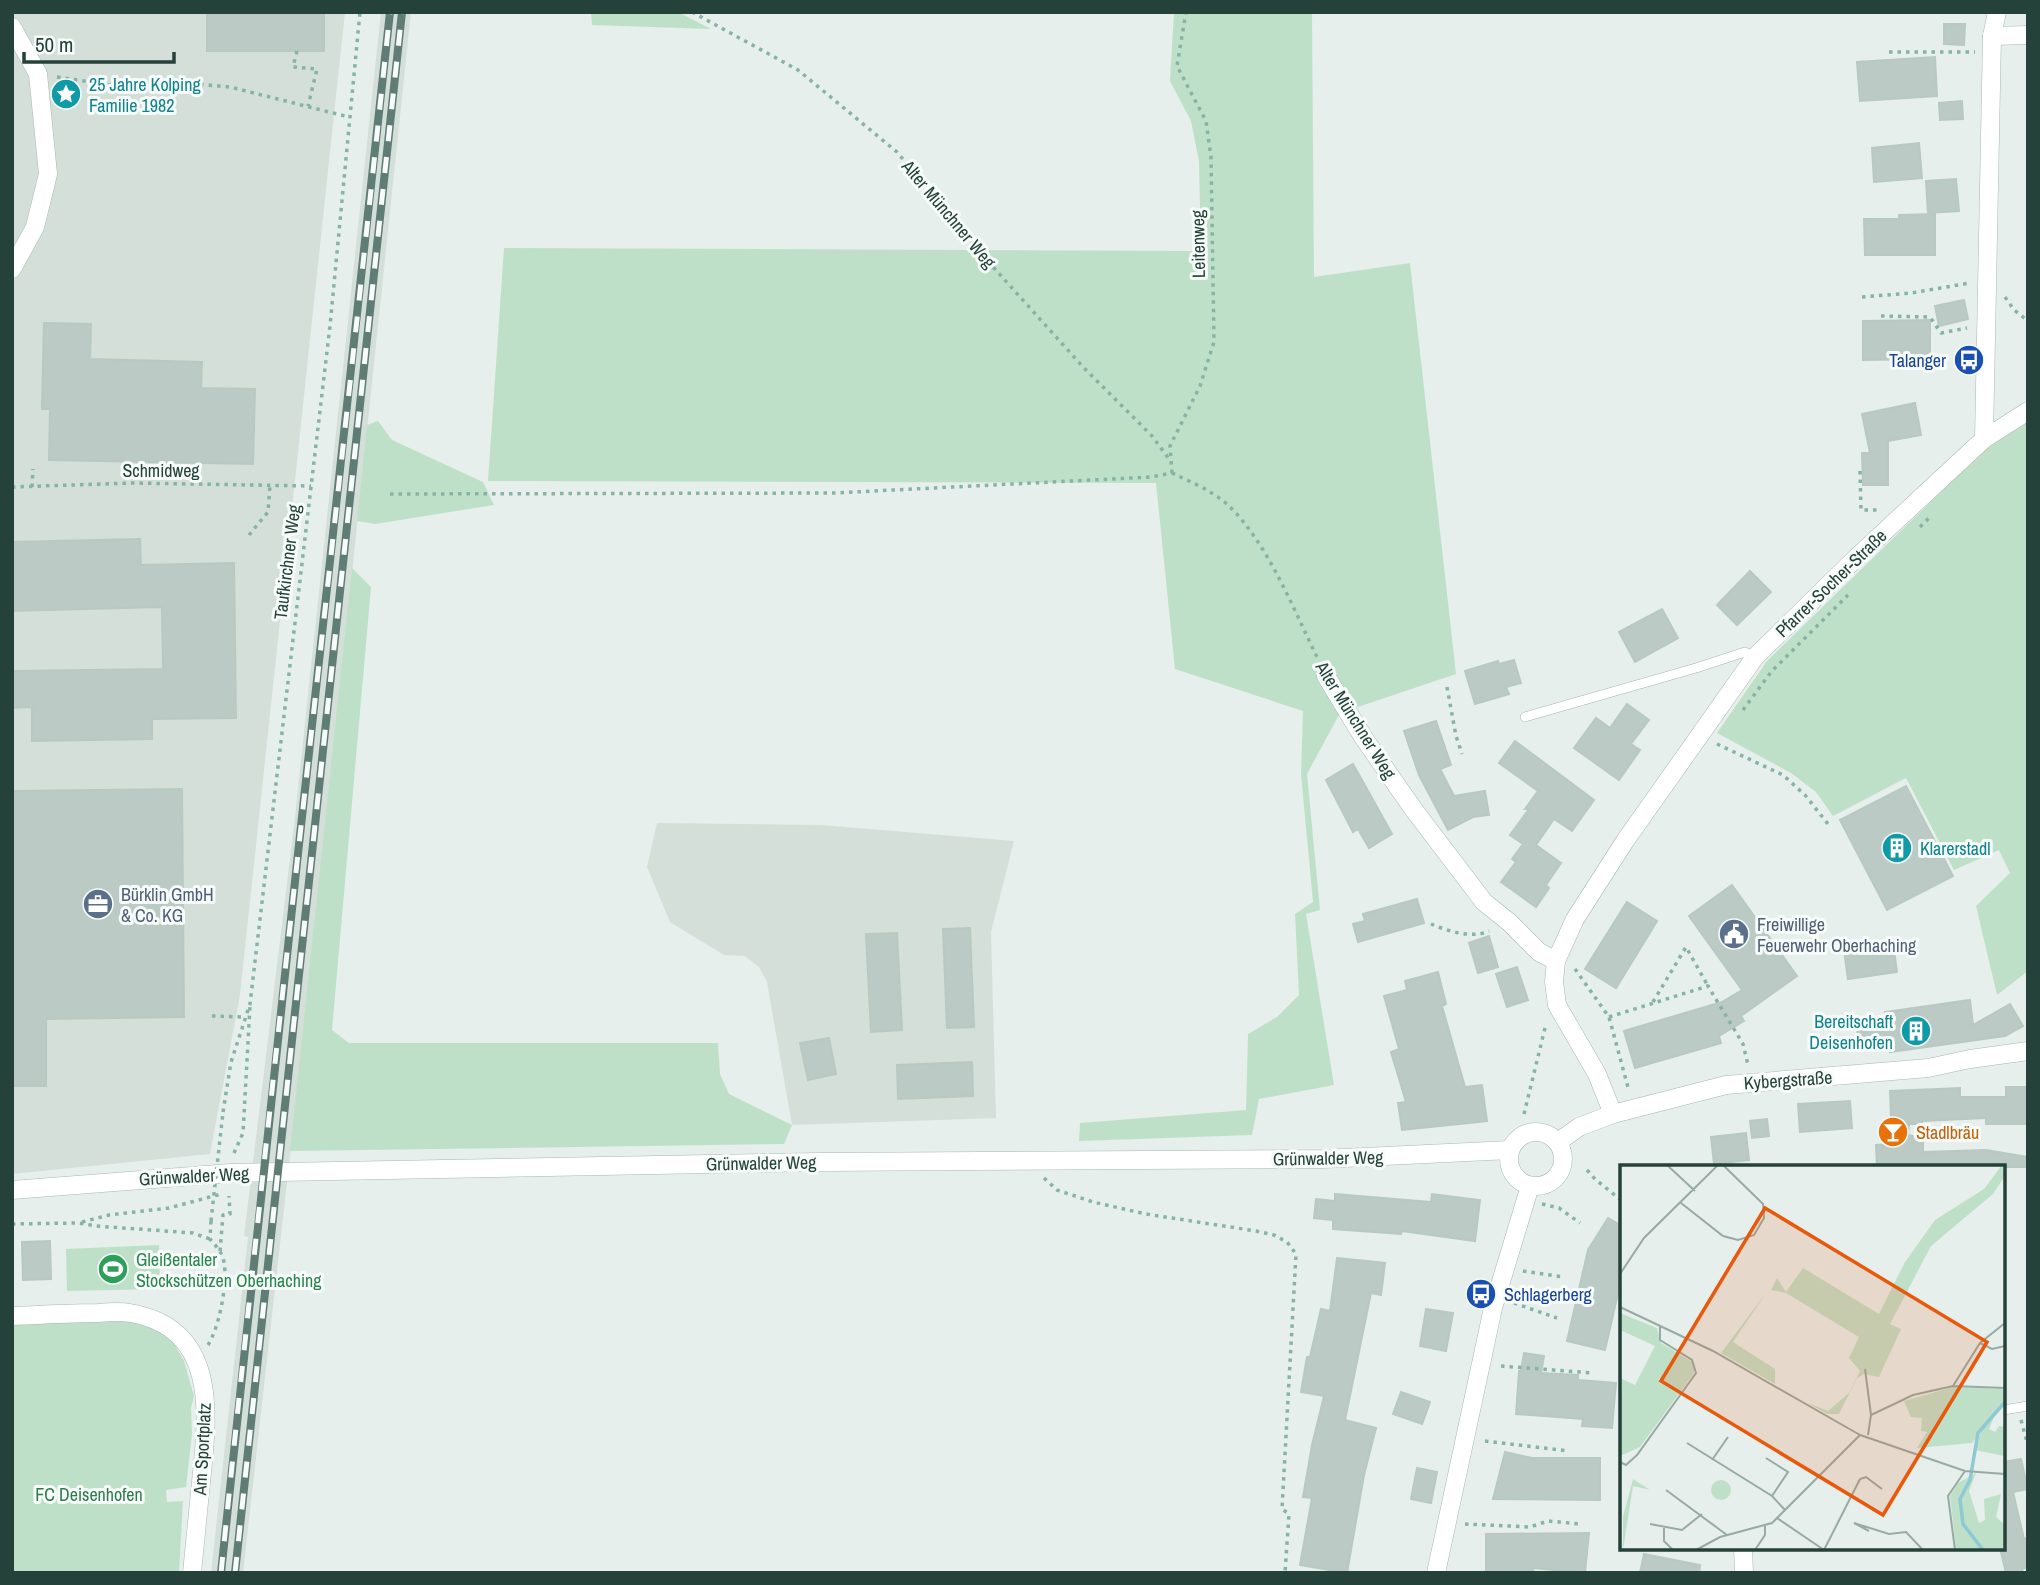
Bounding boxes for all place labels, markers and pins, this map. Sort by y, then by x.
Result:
place label: 25 Jahre Kolping Familie 1982 [89,72,201,118]
place icon: 25 Jahre Kolping Familie 1982 [49,77,83,111]
bus stop icon: Talanger [1952,343,1986,377]
place label: Talanger [1889,348,1946,373]
building icon: Klarerstadl [1880,831,1914,865]
place label: Klarerstadl [1920,836,1991,861]
place label: Bürklin GmbH & Co. KG [121,882,214,928]
office icon: Bürklin GmbH & Co. KG [81,887,115,921]
place label: Freiwillige Feuerwehr Oberhaching [1757,912,1917,958]
public building icon: Freiwillige Feuerwehr Oberhaching [1717,917,1751,951]
place label: Bereitschaft Deisenhofen [1809,1009,1893,1055]
building icon: Bereitschaft Deisenhofen [1899,1014,1933,1048]
bar icon: Stadlbräu [1876,1115,1910,1149]
place label: Stadlbräu [1916,1120,1979,1145]
place label: Gleißentaler Stockschützen Oberhaching [136,1247,322,1293]
sports icon: Gleißentaler Stockschützen Oberhaching [96,1252,130,1286]
bus stop icon: Schlagerberg [1464,1277,1498,1311]
place label: Schlagerberg [1504,1282,1593,1307]

